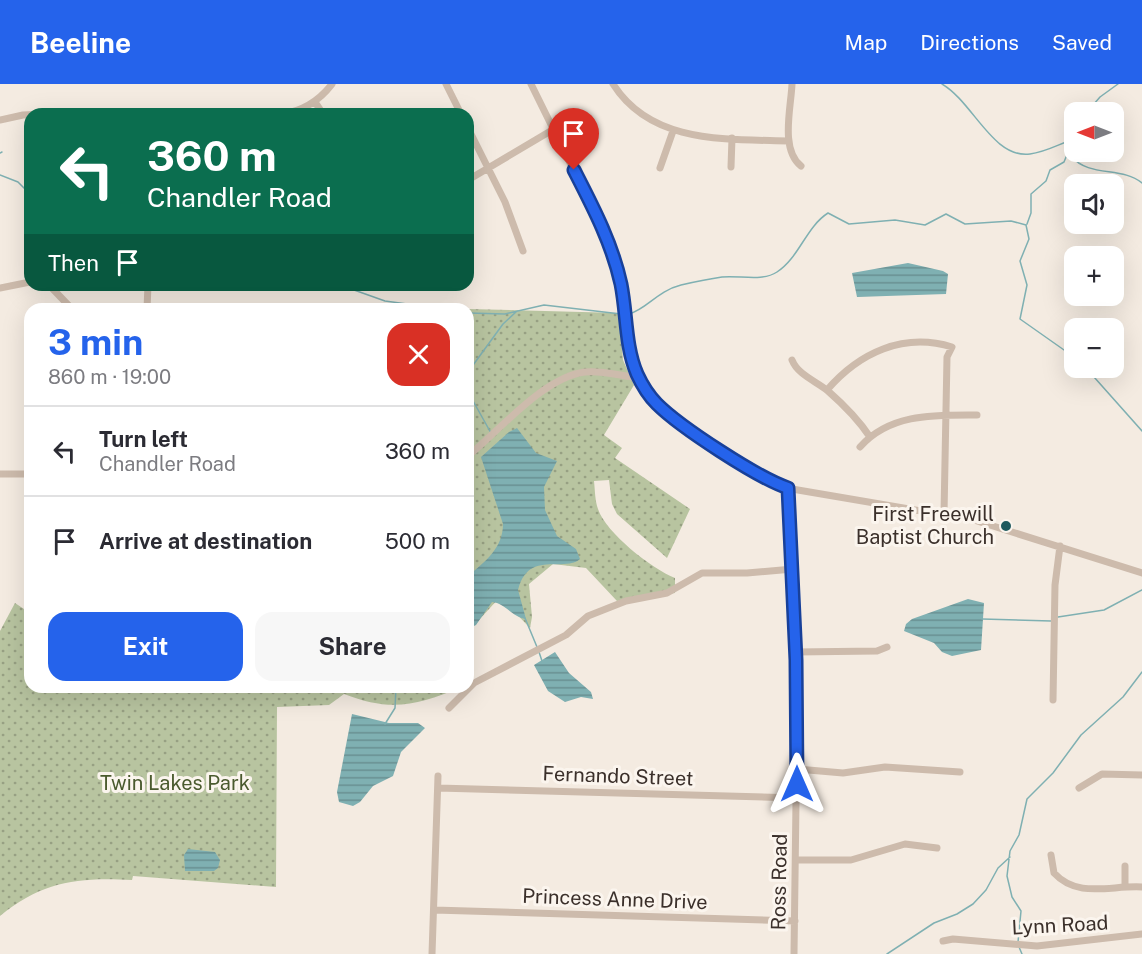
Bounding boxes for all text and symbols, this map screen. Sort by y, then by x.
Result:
text: Beeline [30,26,131,59]
text: Map [845,30,887,55]
text: Directions [920,30,1019,55]
text: Saved [1052,30,1112,55]
north arrow [1064,102,1124,162]
map controls [1064,102,1124,378]
pin [548,108,599,170]
icon: arrive [557,117,590,150]
text: 360 m [147,131,277,180]
icon: left [48,132,126,210]
button: sound [1064,174,1124,234]
text: Chandler Road [147,181,332,213]
icon: arrive [111,246,144,279]
button: + [1064,246,1124,306]
text: Then [48,250,99,276]
button: − [1064,318,1124,378]
text: 3 min [48,321,143,363]
button: close [387,323,450,386]
text: 860 m · 19:00 [48,365,171,389]
text: Turn left [99,426,188,452]
icon: left [48,435,81,468]
text: 360 m [385,438,450,464]
text: Chandler Road [99,452,236,476]
place label: First Freewill Baptist Church [856,502,994,549]
marker: First Freewill Baptist Church [999,519,1013,533]
icon: arrive [48,525,81,558]
text: Arrive at destination [99,528,312,554]
text: 500 m [385,528,450,554]
button: Exit [48,612,243,681]
button: Share [255,612,450,681]
position arrow [765,752,829,816]
street label: Fernando Street [542,761,694,791]
park label: Twin Lakes Park [100,771,250,795]
street label: Ross Road [766,833,792,931]
street label: Princess Anne Drive [522,884,708,914]
street label: Lynn Road [1011,910,1109,940]

